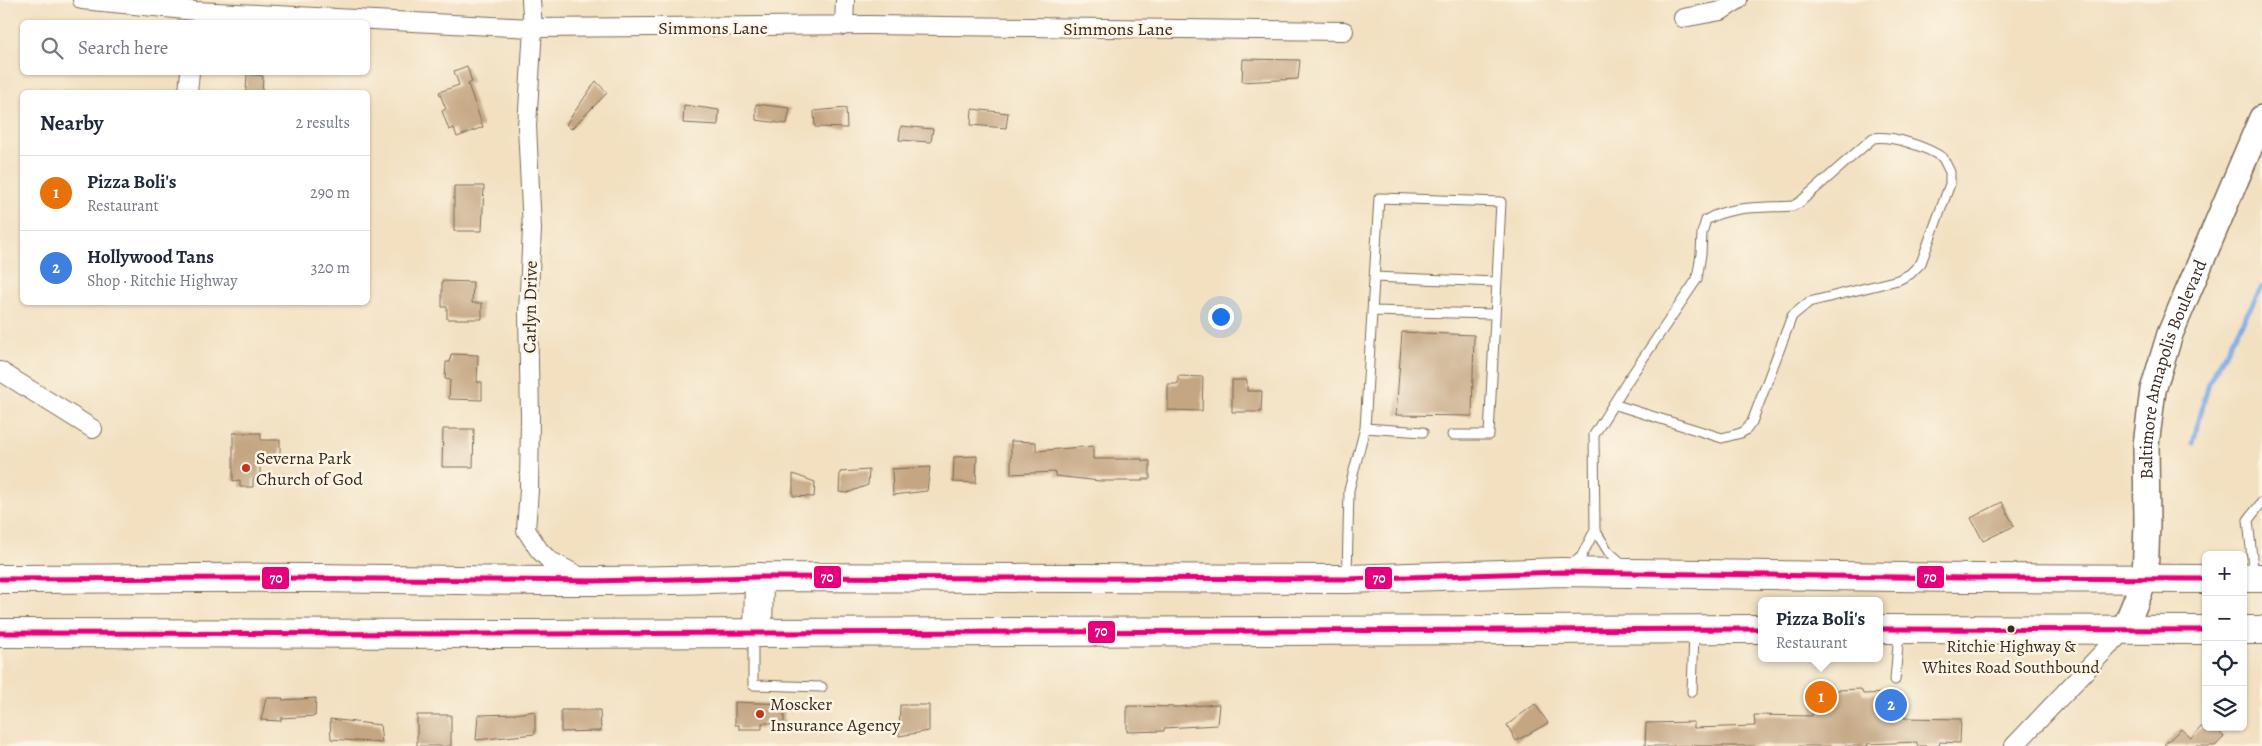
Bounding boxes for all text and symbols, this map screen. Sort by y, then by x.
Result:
street label: Simmons Lane [658,16,768,40]
street label: Simmons Lane [1063,17,1173,41]
search box [20,20,370,75]
icon: search [38,34,66,62]
text: Search here [78,35,168,61]
text: Nearby [40,109,103,137]
text: 2 results [295,112,350,134]
text: Pizza Boli's [87,169,177,195]
text: 1 [53,182,59,204]
text: 290 m [310,182,350,204]
text: Restaurant [87,195,159,217]
text: Hollywood Tans [87,244,214,270]
street label: Baltimore Annapolis Boulevard [2134,255,2213,479]
text: 2 [52,257,60,279]
text: 320 m [311,257,350,279]
street label: Carlyn Drive [517,260,543,354]
text: Shop · Ritchie Highway [87,270,237,292]
your location [1208,304,1234,330]
place label: Severna Park Church of God [256,446,363,491]
marker: Severna Park Church of God [240,462,252,474]
map controls [2202,551,2247,731]
button: + [2202,551,2247,596]
line badge: 70 [813,565,842,589]
line badge: 70 [1916,565,1945,589]
line badge: 70 [261,566,290,590]
line badge: 70 [1364,566,1393,590]
text: 70 [820,568,834,587]
text: 70 [1923,568,1937,587]
text: 70 [269,569,283,588]
text: 70 [1372,569,1386,588]
button: − [2202,596,2247,641]
popup [1758,597,1883,662]
text: Pizza Boli's [1776,606,1865,632]
line badge: 70 [1087,620,1116,644]
text: 70 [1094,622,1108,641]
marker: Ritchie Highway & Whites Road Southbound [2006,624,2016,634]
text: Restaurant [1776,632,1847,654]
place label: Ritchie Highway & Whites Road Southbound [1921,635,2101,679]
button: locate [2202,641,2247,686]
pin: 1 [1805,678,1837,716]
pin: 2 [1875,686,1907,724]
button: layers [2202,686,2247,731]
place label: Moscker Insurance Agency [770,692,901,737]
marker: Moscker Insurance Agency [754,708,766,720]

